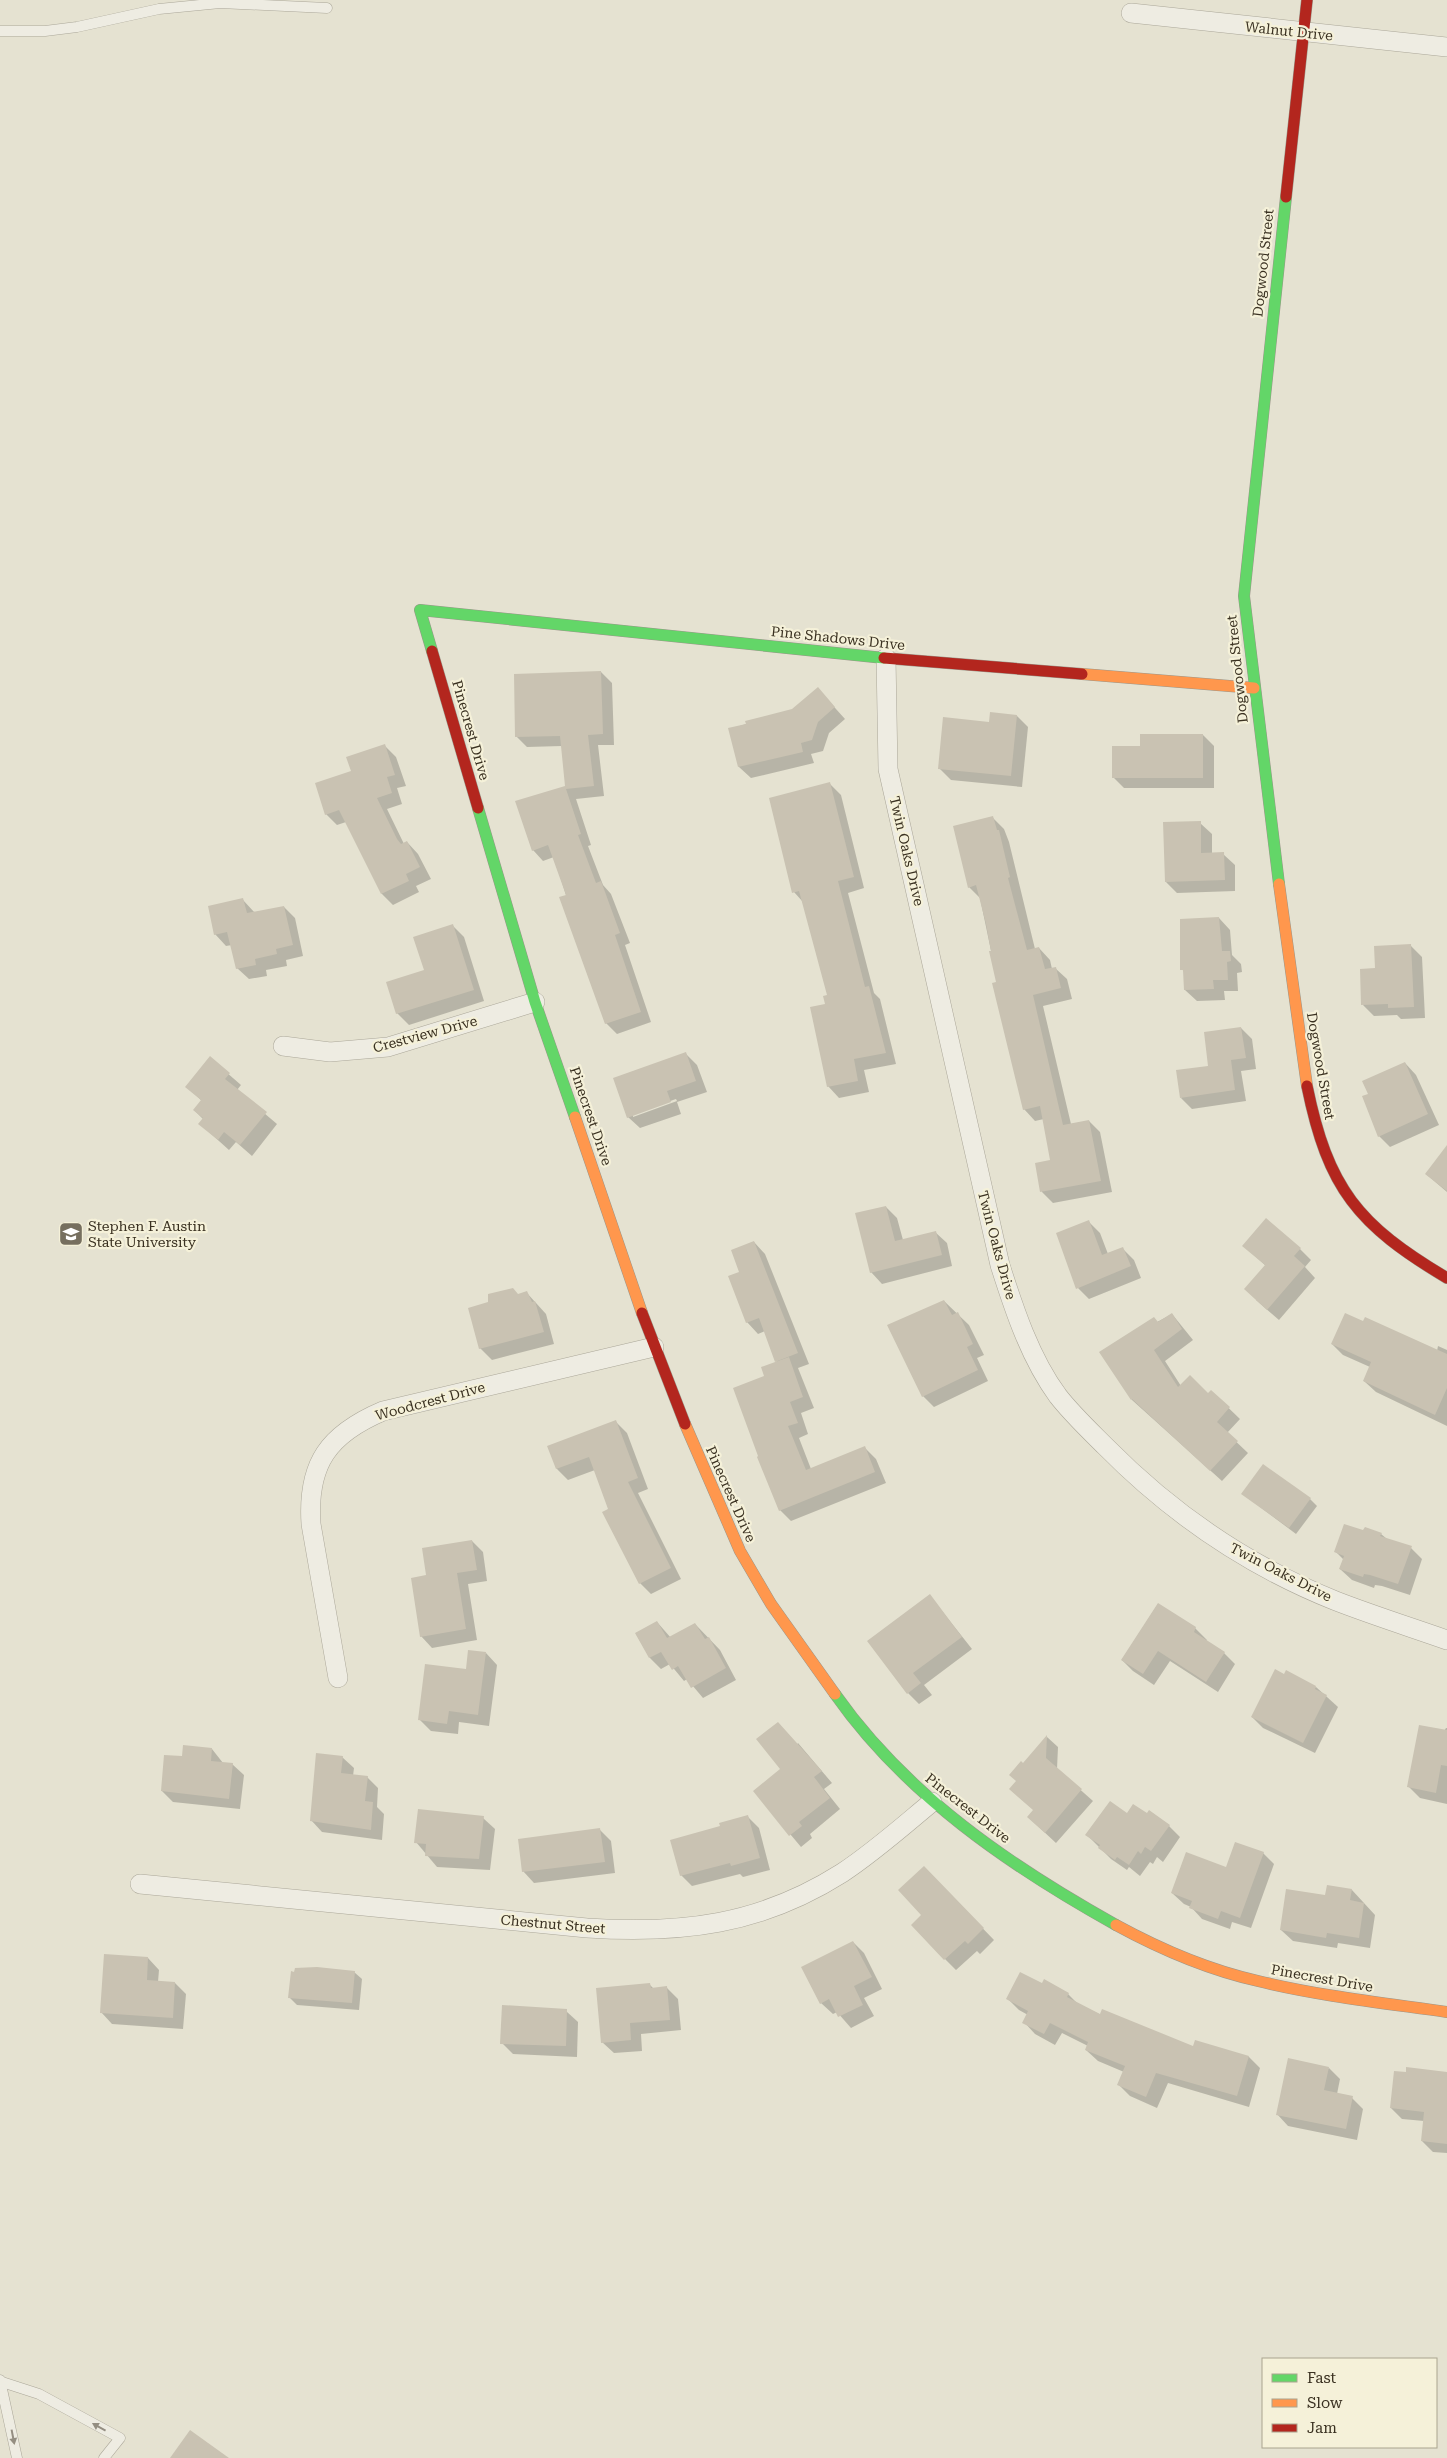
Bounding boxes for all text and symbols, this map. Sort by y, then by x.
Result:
street label: Walnut Drive [1244,18,1334,44]
street label: Dogwood Street [1249,208,1277,318]
street label: Dogwood Street [1223,614,1251,724]
street label: Pine Shadows Drive [770,623,906,653]
street label: Pinecrest Drive [449,678,493,782]
street label: Twin Oaks Drive [887,795,927,908]
street label: Dogwood Street [1304,1011,1338,1121]
street label: Crestview Drive [371,1012,479,1056]
street label: Pinecrest Drive [567,1065,615,1168]
street label: Twin Oaks Drive [975,1189,1019,1302]
place label: Stephen F. Austin State University [88,1218,206,1250]
school or university icon: Stephen F. Austin State University [58,1221,84,1247]
street label: Woodcrest Drive [373,1379,487,1423]
street label: Pinecrest Drive [703,1444,759,1545]
street label: Twin Oaks Drive [1227,1539,1335,1605]
street label: Pinecrest Drive [922,1770,1014,1846]
street label: Chestnut Street [500,1911,606,1937]
street label: Pinecrest Drive [1270,1961,1375,1995]
legend [1262,2358,1437,2448]
text: Fast [1307,2369,1337,2387]
text: Slow [1307,2394,1343,2412]
text: Jam [1307,2419,1337,2437]
one-way arrow [92,2423,106,2431]
one-way arrow [9,2430,17,2445]

